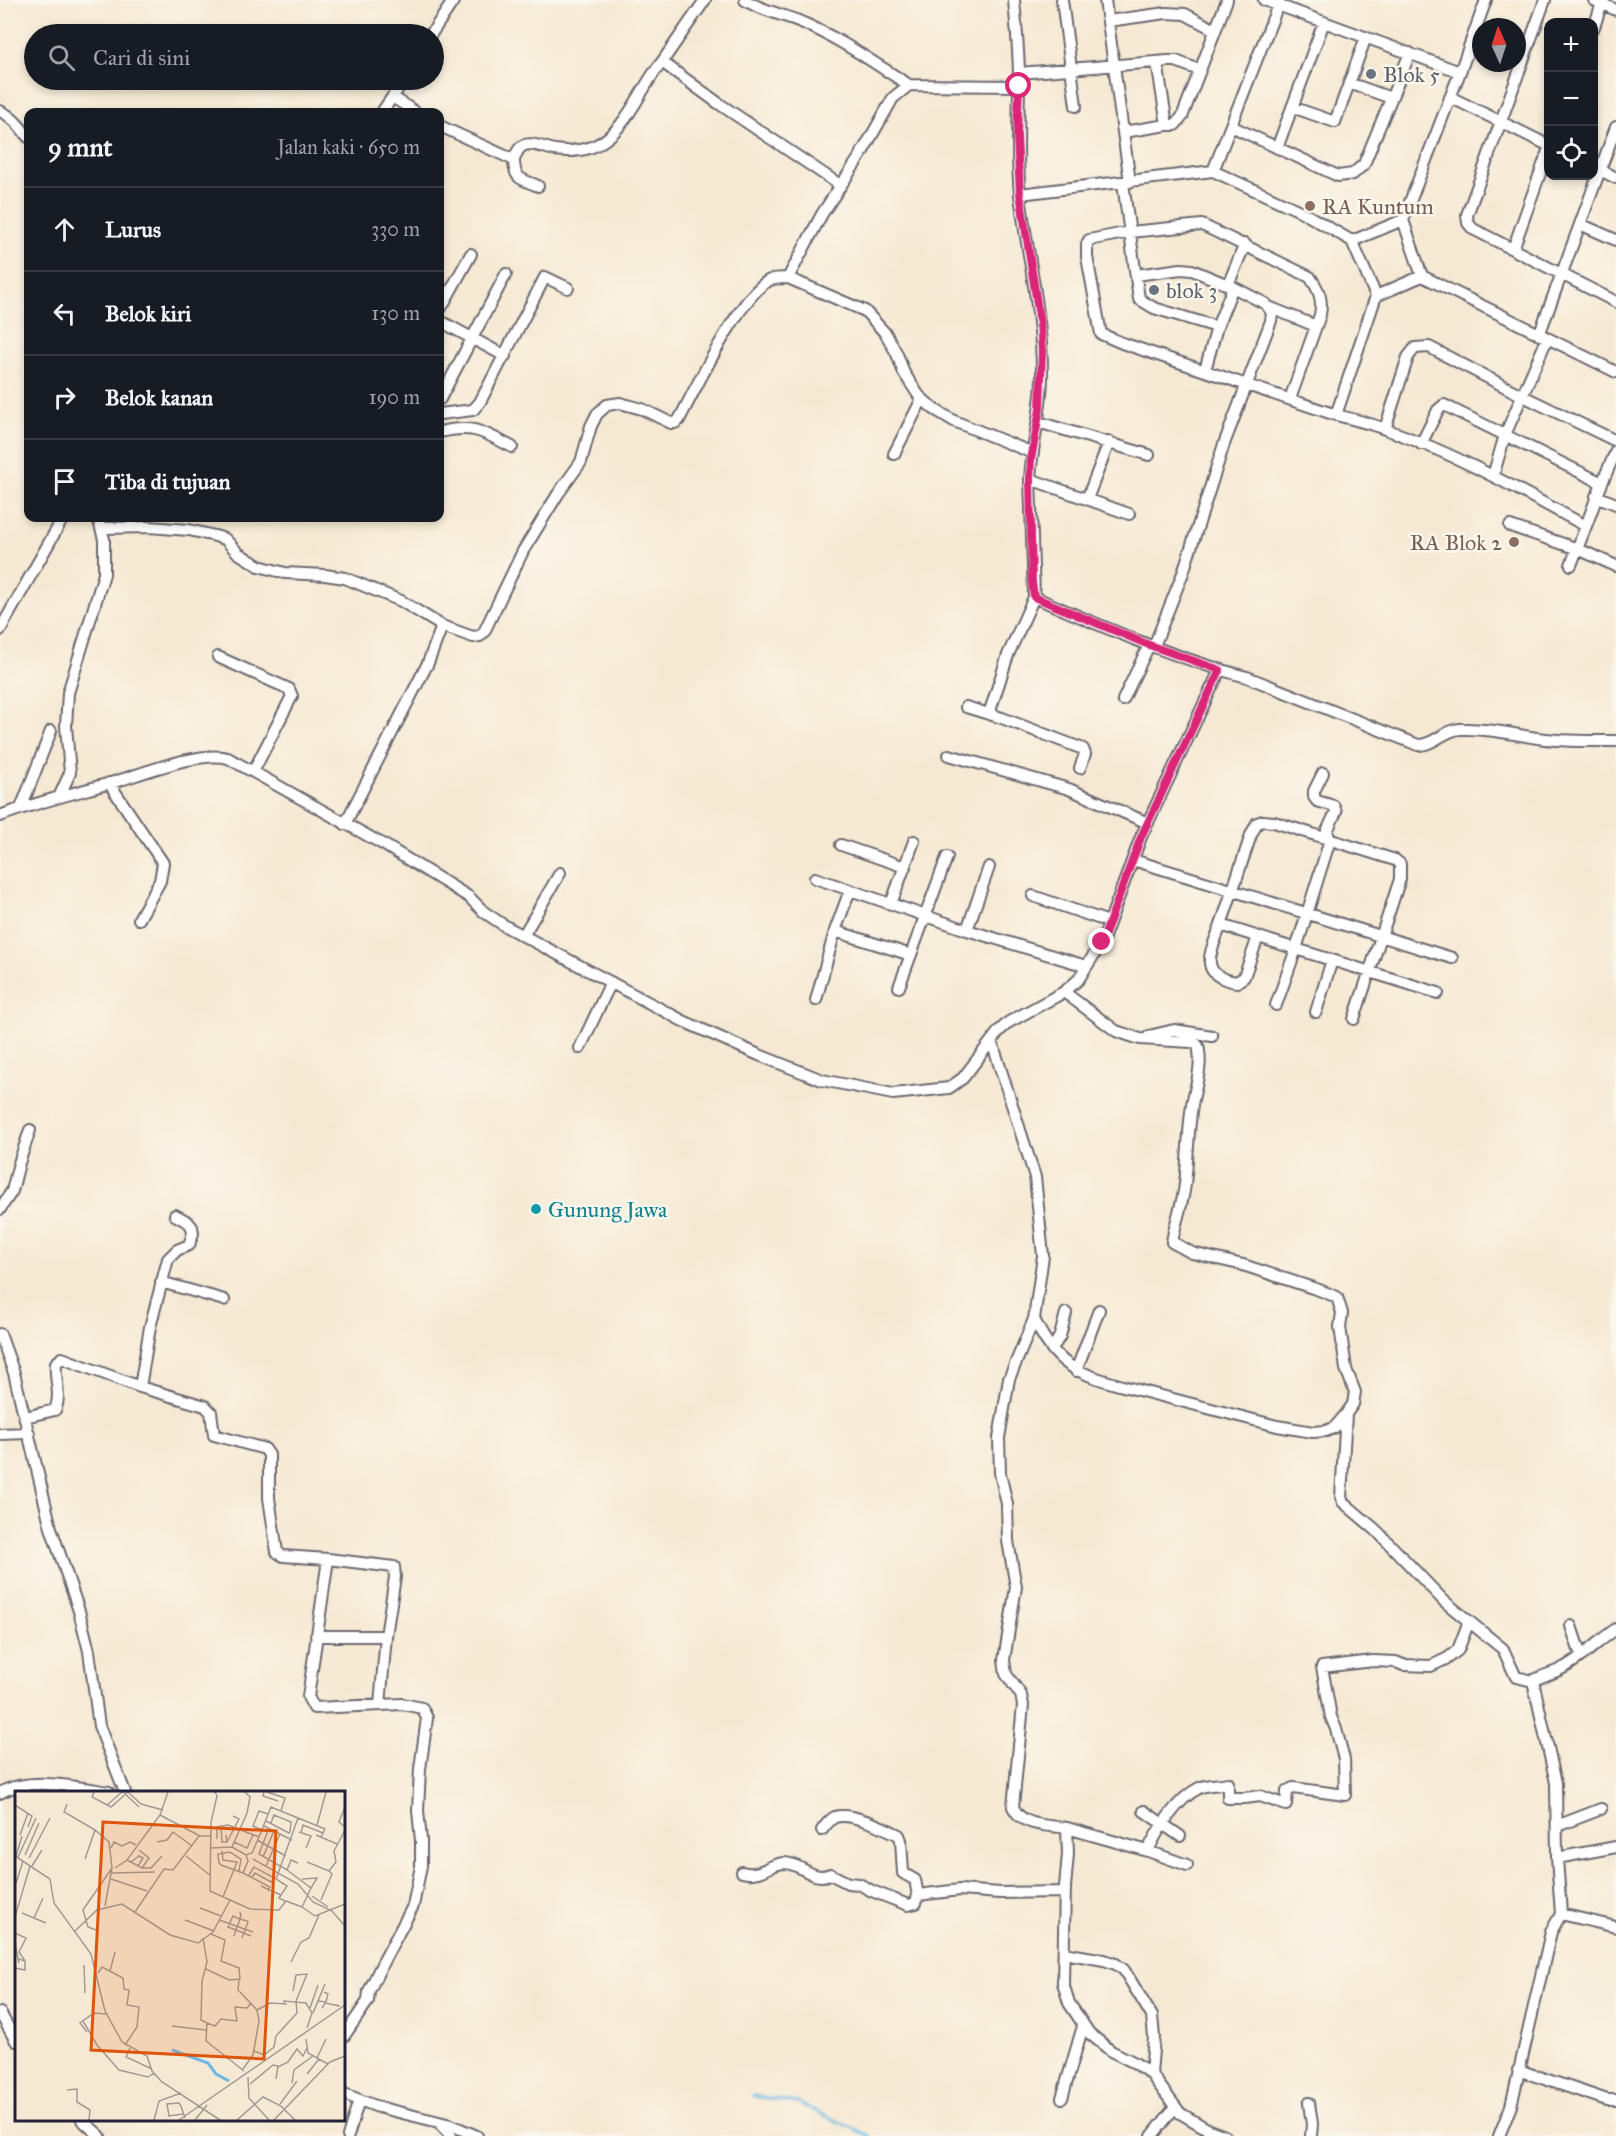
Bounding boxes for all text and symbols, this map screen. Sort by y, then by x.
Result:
north arrow [1472,18,1526,72]
map controls [1544,18,1598,180]
button: + [1544,18,1598,72]
search box [24,24,444,90]
icon: search [45,41,78,74]
text: Cari di sini [93,44,190,71]
place label: Blok 5 [1383,61,1440,88]
marker: Blok 5 [1364,67,1378,81]
route start [1005,72,1031,98]
button: − [1544,72,1598,126]
button: locate [1544,126,1598,180]
text: 9 mnt [48,131,113,163]
text: Jalan kaki · 650 m [277,135,420,159]
place label: RA Kuntum [1322,193,1434,220]
marker: RA Kuntum [1303,199,1317,213]
icon: ahead [48,213,81,246]
text: Lurus [105,216,161,243]
text: 330 m [371,217,420,241]
place label: blok 3 [1166,277,1217,304]
marker: blok 3 [1147,283,1161,297]
icon: left [48,297,81,330]
text: Belok kiri [105,300,191,327]
text: 130 m [371,301,420,325]
icon: right [48,381,81,414]
text: Belok kanan [105,384,213,411]
text: 190 m [369,385,420,409]
icon: arrive [48,465,81,498]
text: Tiba di tujuan [105,468,230,495]
place label: RA Blok 2 [1410,529,1502,556]
marker: RA Blok 2 [1507,535,1521,549]
route end [1088,928,1114,954]
place label: Gunung Jawa [548,1196,668,1223]
marker: Gunung Jawa [529,1202,543,1216]
inset map [15,1791,345,2121]

